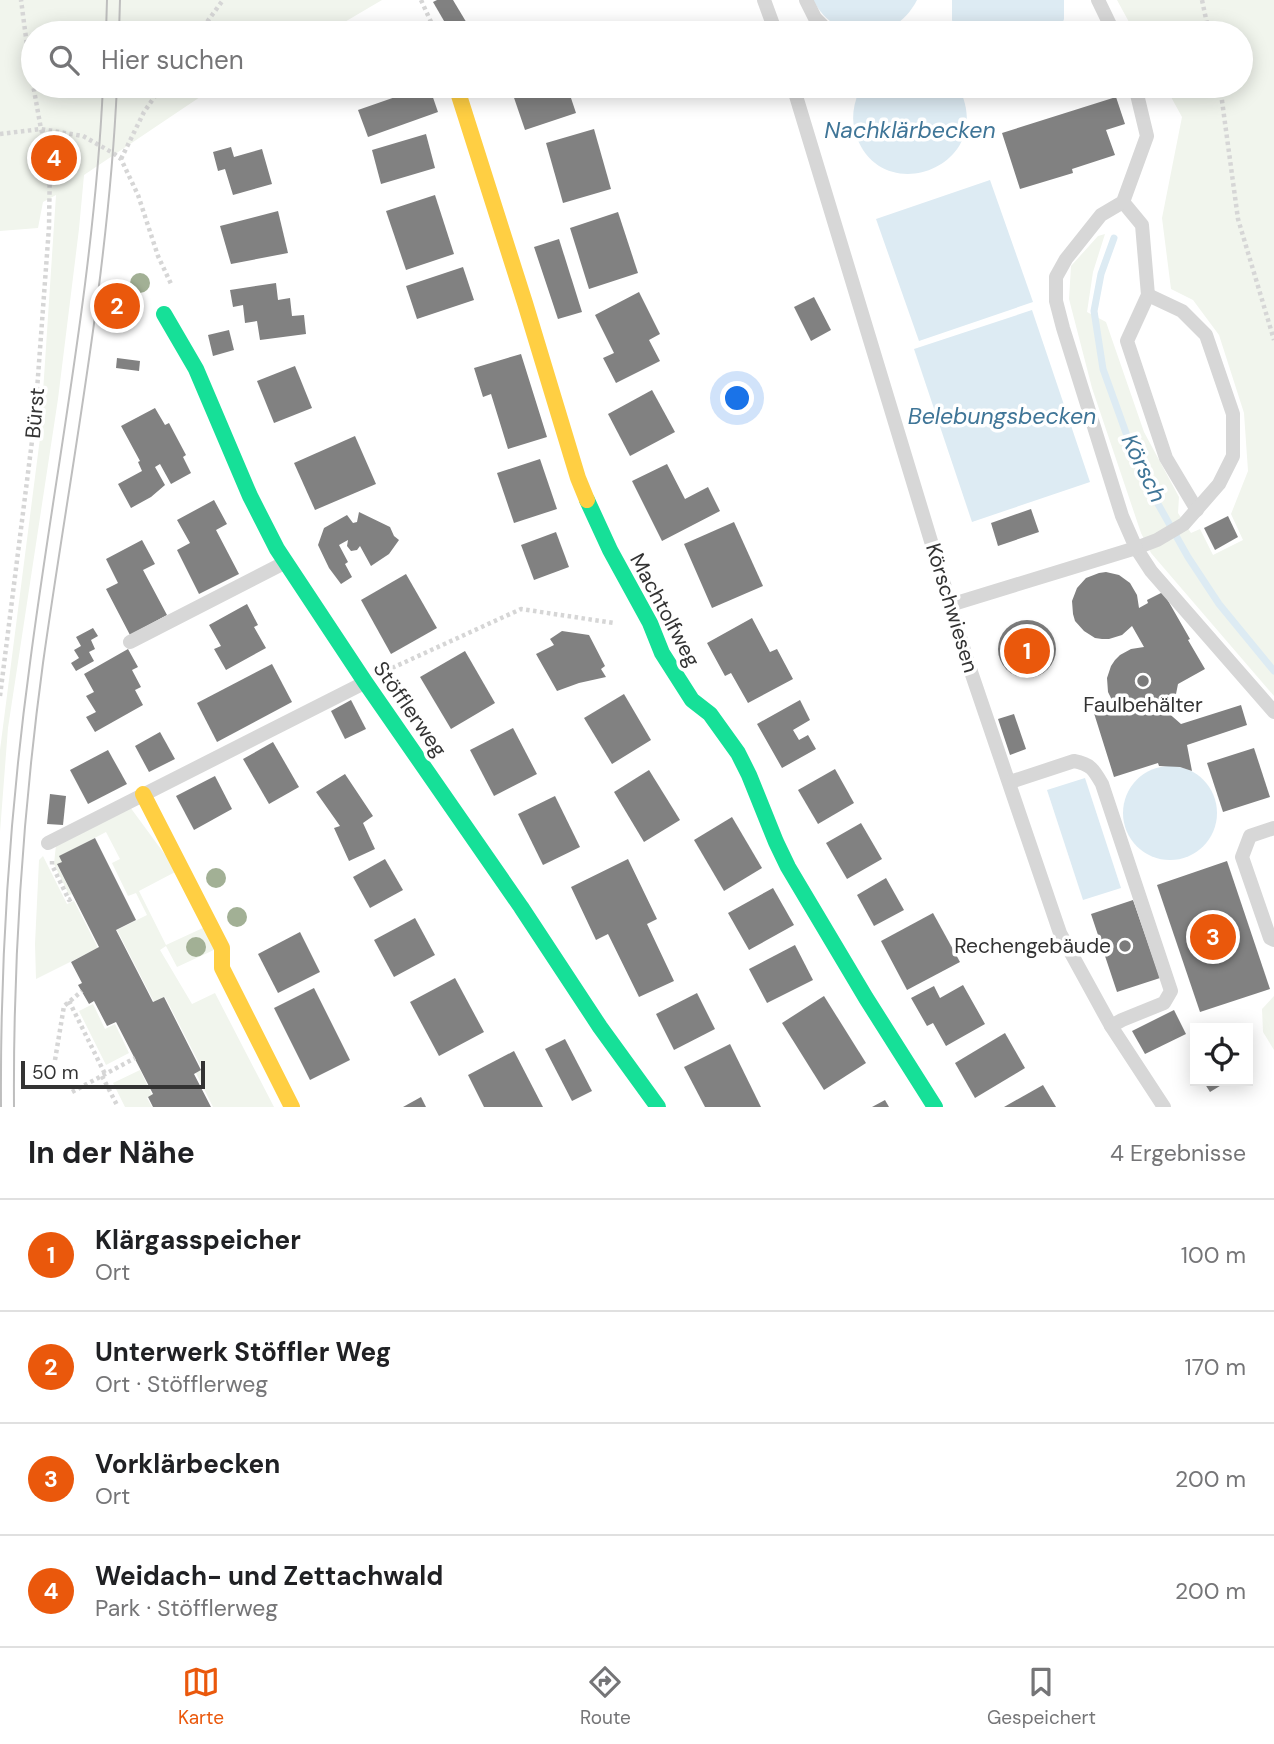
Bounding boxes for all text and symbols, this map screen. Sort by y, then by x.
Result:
search box [21,21,1253,98]
icon: search [45,41,83,79]
text: Hier suchen [101,43,244,77]
water label: Nachklärbecken [824,115,996,145]
pin: 4 [31,132,77,184]
pin: 2 [94,280,140,332]
your location [720,381,754,415]
street label: Bürst [19,386,51,440]
water label: Belebungsbecken [908,401,1096,431]
water label: Körsch [1115,429,1173,507]
street label: Körschwiesen [919,540,985,676]
street label: Machtolfweg [623,548,707,672]
pin: 1 [1004,625,1050,677]
street label: Stöfflerweg [367,656,453,762]
marker: Faulbehälter [1135,673,1151,689]
place label: Faulbehälter [1083,691,1203,719]
pin: 3 [1190,911,1236,963]
place label: Rechengebäude [954,932,1111,960]
marker: Rechengebäude [1117,938,1133,954]
map controls [1190,1023,1253,1086]
button: locate [1190,1023,1253,1086]
scale bar [21,1058,205,1090]
text: 50 m [32,1060,79,1085]
text: In der Nähe [28,1133,195,1172]
text: 4 Ergebnisse [1110,1138,1246,1168]
text: Klärgasspeicher [95,1223,301,1257]
text: 1 [47,1240,55,1270]
text: 100 m [1181,1240,1246,1270]
text: Ort [95,1257,130,1287]
text: Unterwerk Stöffler Weg [95,1335,391,1369]
text: 2 [44,1352,58,1382]
text: 170 m [1185,1352,1246,1382]
text: Ort · Stöfflerweg [95,1369,268,1399]
text: Vorklärbecken [95,1447,280,1481]
text: 3 [44,1464,58,1494]
text: 200 m [1175,1464,1246,1494]
text: Ort [95,1481,130,1511]
text: Weidach- und Zettachwald [95,1559,443,1593]
text: 4 [44,1576,58,1606]
text: 200 m [1175,1576,1246,1606]
text: Park · Stöfflerweg [95,1593,278,1623]
tab: Karte [178,1663,224,1730]
tab: Route [580,1663,631,1730]
tab: Gespeichert [987,1663,1096,1730]

